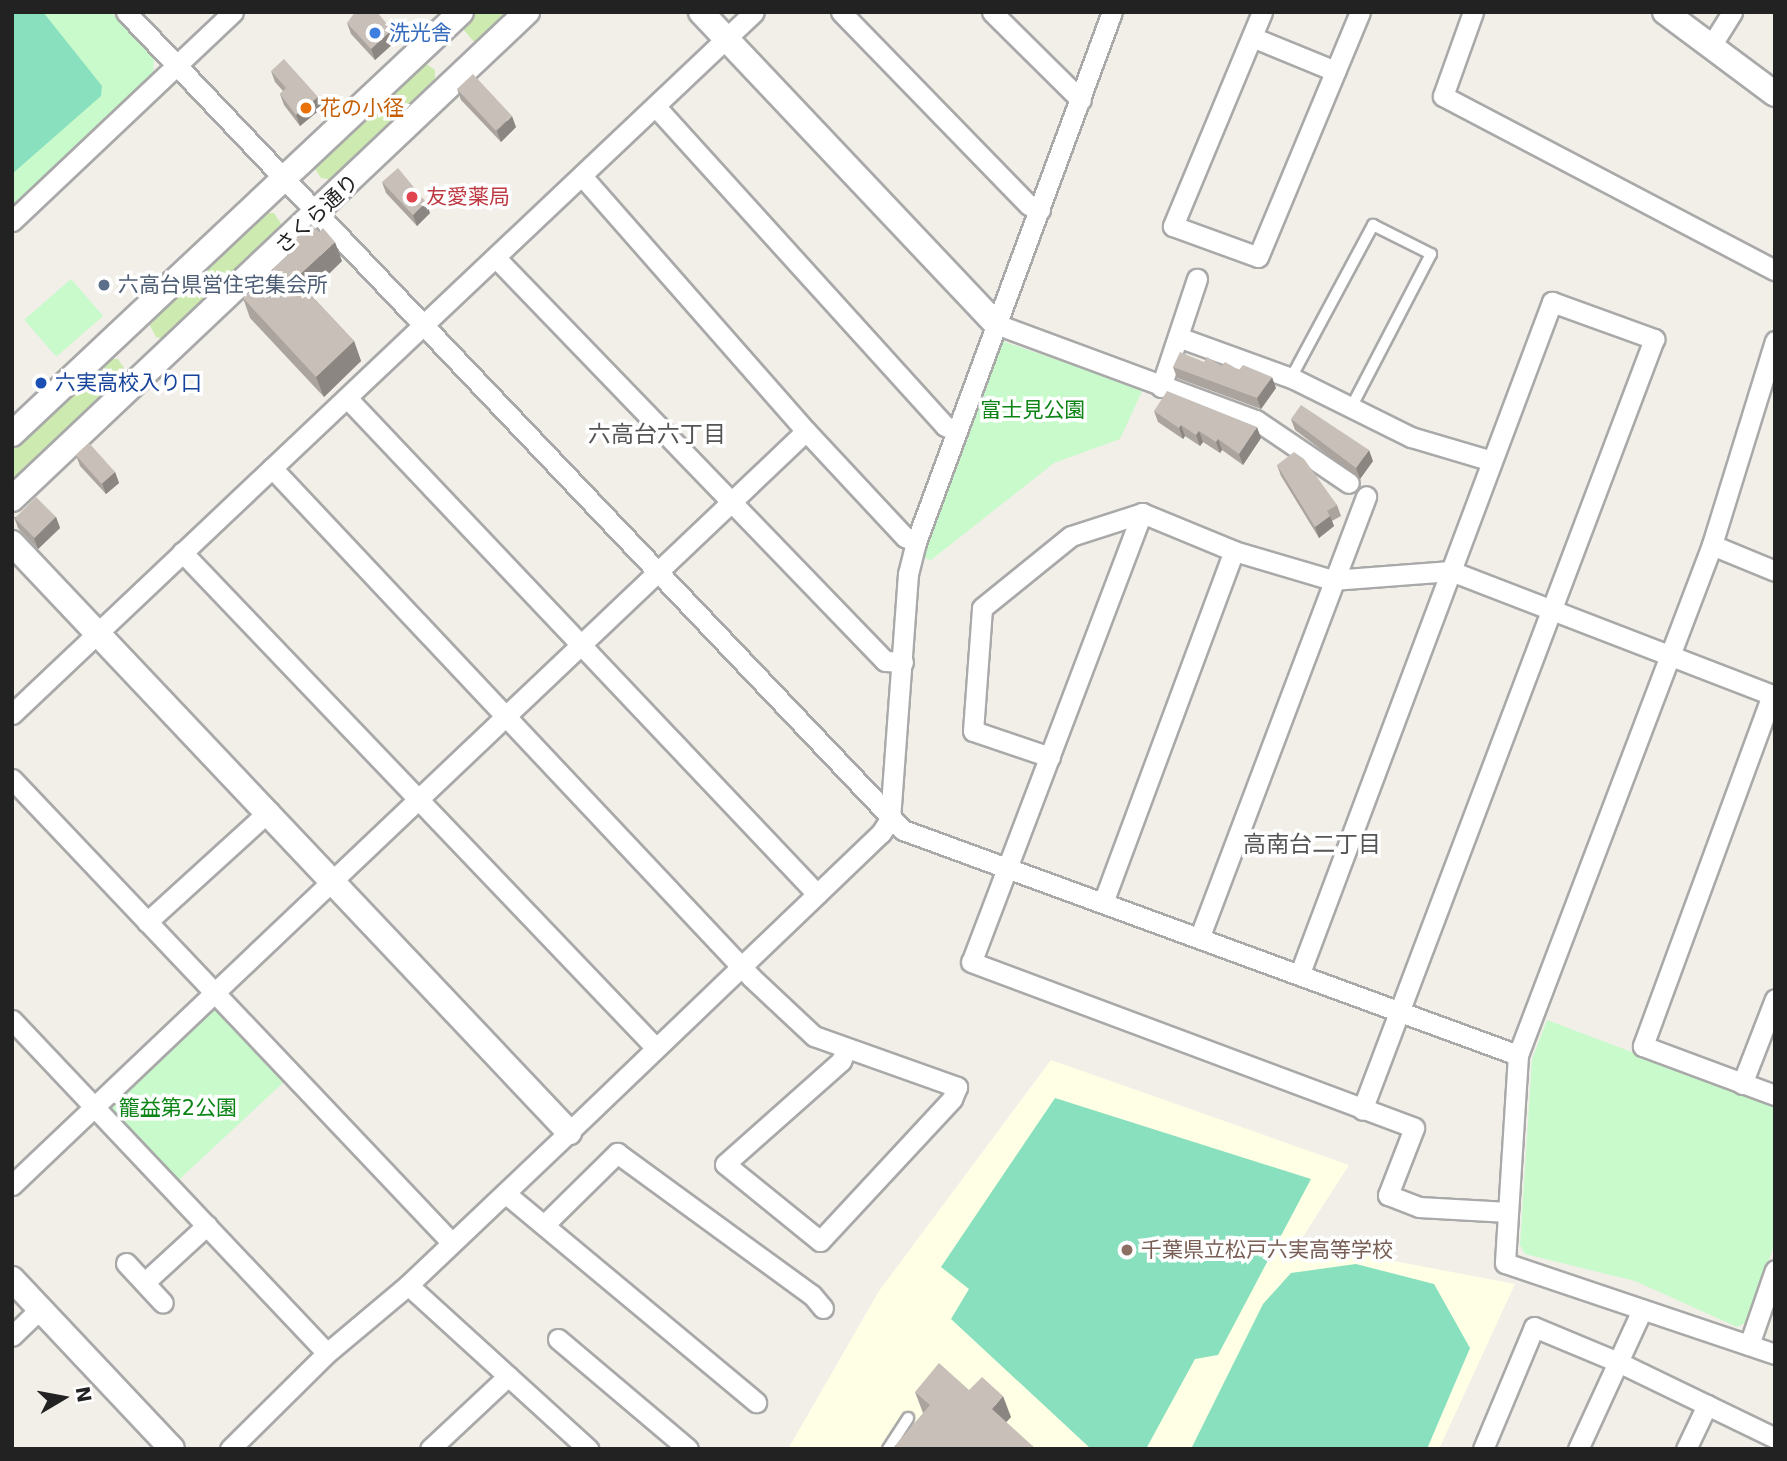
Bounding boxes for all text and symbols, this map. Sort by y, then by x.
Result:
place label: 洗光舎 [389,20,452,46]
marker: 洗光舎 [367,25,383,41]
place label: 花の小径 [320,95,404,121]
marker: 花の小径 [298,100,314,116]
street label: さくら通り [270,169,364,259]
place label: 友愛薬局 [426,184,510,210]
marker: 友愛薬局 [404,189,420,205]
place label: 六高台県営住宅集会所 [118,272,328,298]
marker: 六高台県営住宅集会所 [96,277,112,293]
place label: 六実高校入り口 [55,370,202,396]
marker: 六実高校入り口 [33,375,49,391]
park label: 富士見公園 [981,397,1085,423]
district label: 六高台六丁目 [588,420,726,448]
district label: 高南台二丁目 [1243,830,1381,858]
park label: 籠益第2公園 [119,1095,237,1121]
place label: 千葉県立松戸六実高等学校 [1141,1237,1393,1263]
marker: 千葉県立松戸六実高等学校 [1119,1242,1135,1258]
north arrow [28,1363,98,1433]
text: N [71,1385,96,1404]

